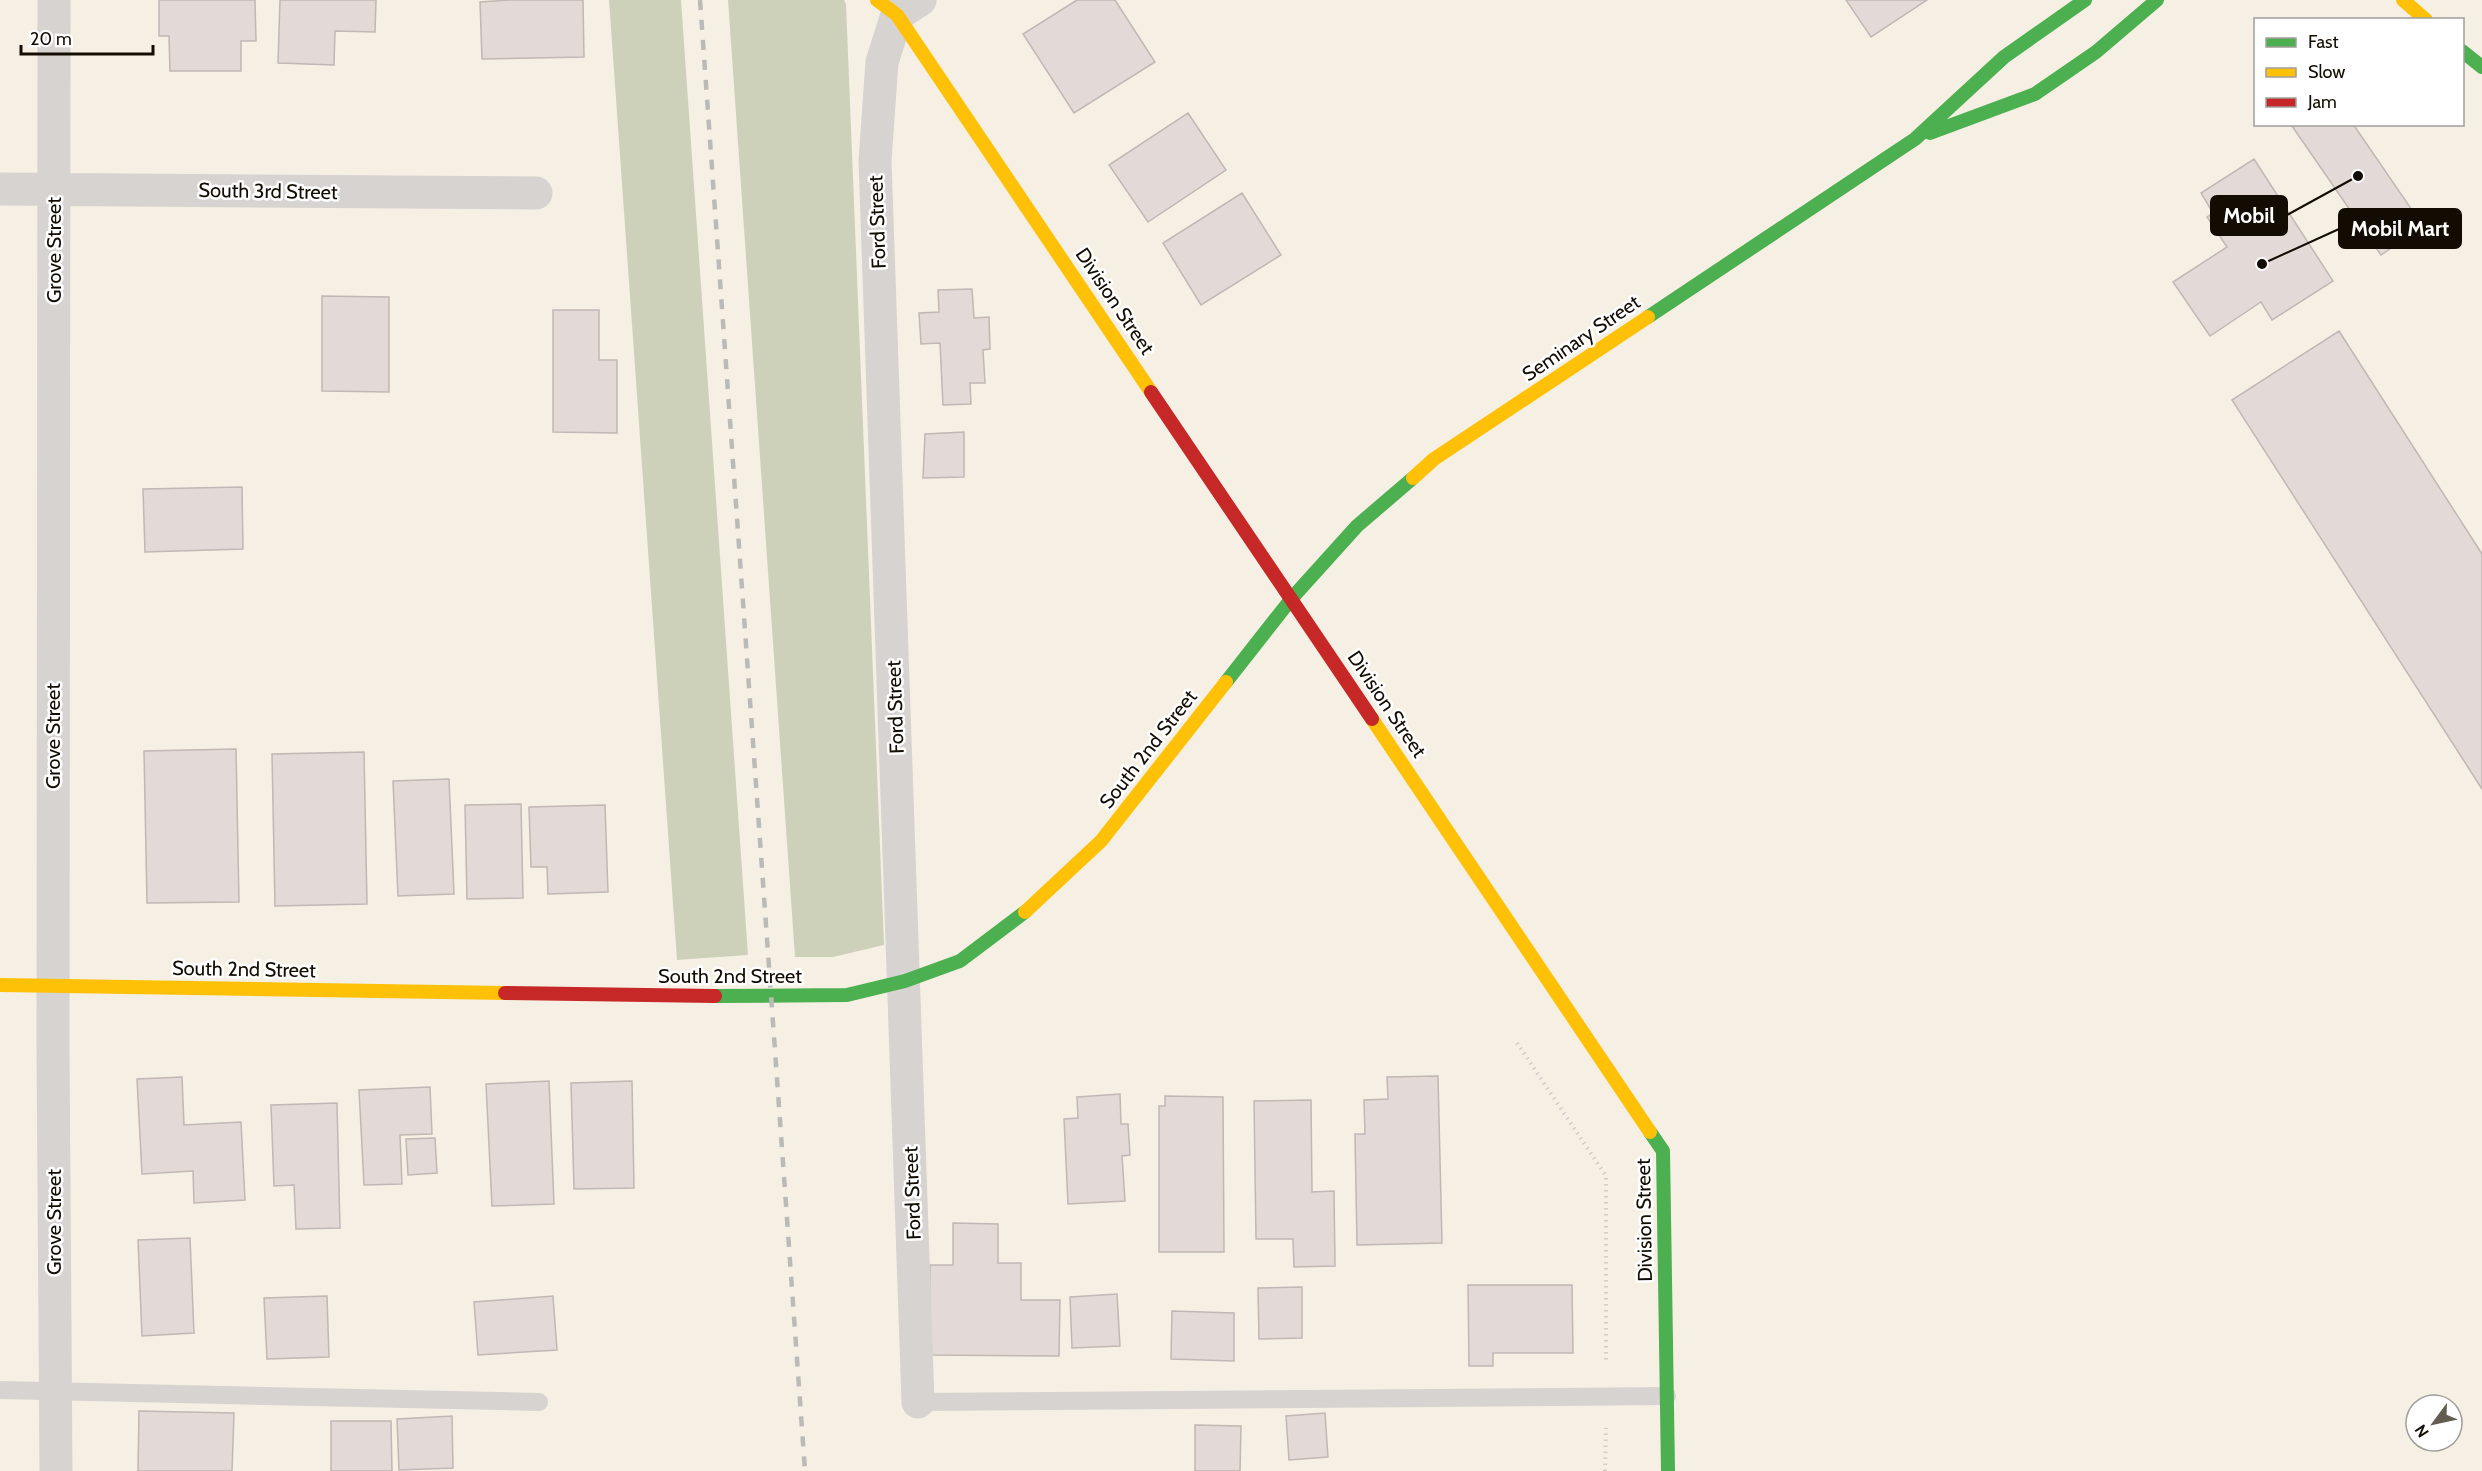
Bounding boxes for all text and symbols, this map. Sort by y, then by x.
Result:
scale bar [21,18,153,56]
legend [2254,18,2464,126]
text: 20 m [30,28,72,50]
text: Fast [2308,31,2339,53]
text: Slow [2308,61,2345,83]
text: Jam [2307,91,2337,113]
street label: Ford Street [863,175,891,269]
street label: South 3rd Street [198,178,338,204]
callout: Mobil [2211,196,2287,235]
street label: Grove Street [42,197,66,303]
text: Mobil [2223,203,2275,228]
callout: Mobil Mart [2339,209,2461,248]
text: Mobil Mart [2351,216,2449,241]
street label: Division Street [1071,243,1160,359]
street label: Seminary Street [1518,290,1645,386]
street label: Division Street [1343,646,1432,762]
street label: Ford Street [881,660,909,754]
street label: Grove Street [41,683,65,789]
street label: South 2nd Street [1094,685,1202,813]
street label: South 2nd Street [172,956,316,982]
street label: South 2nd Street [658,964,802,988]
street label: Ford Street [898,1146,926,1240]
street label: Division Street [1631,1158,1657,1282]
street label: Grove Street [42,1169,66,1275]
north arrow [2404,1393,2464,1453]
text: N [2411,1421,2433,1441]

